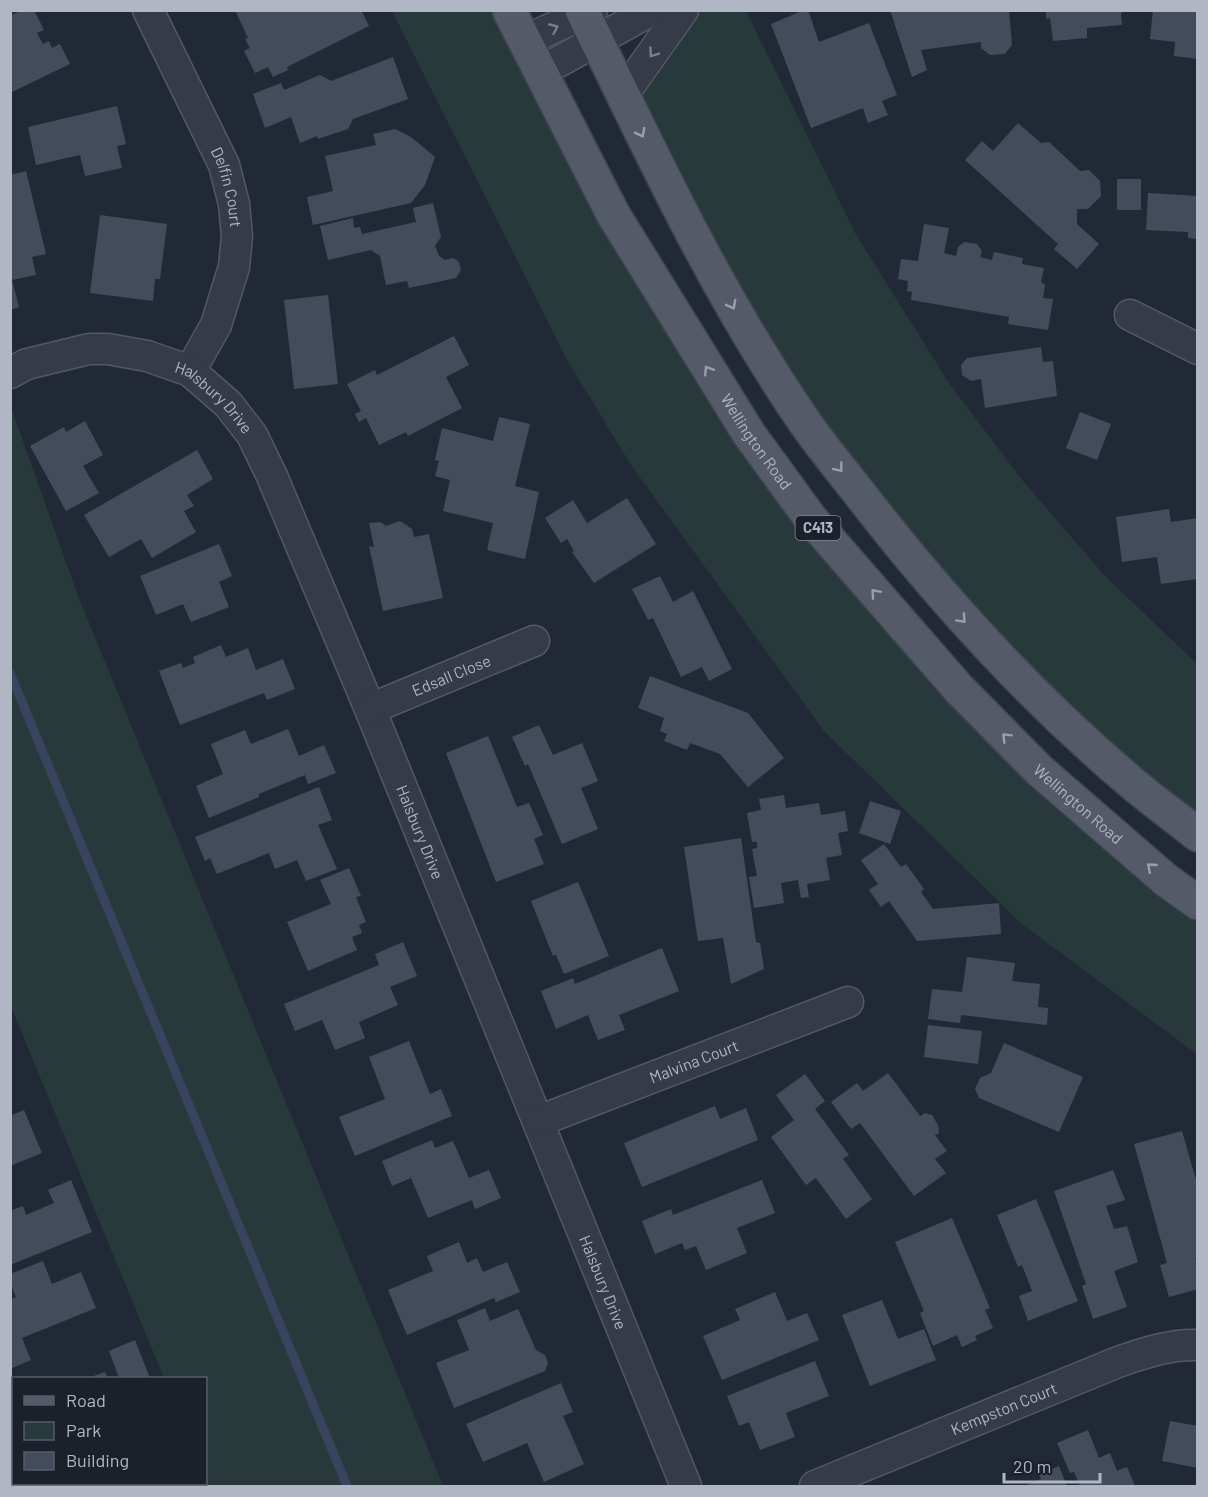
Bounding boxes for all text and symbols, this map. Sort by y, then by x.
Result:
one-way arrow [548,23,559,35]
one-way arrow [649,47,660,58]
one-way arrow [634,126,645,137]
street label: Delfin Court [208,144,246,228]
one-way arrow [725,299,736,309]
street label: Halsbury Drive [173,357,257,437]
one-way arrow [704,366,716,376]
street label: Wellington Road [717,390,796,493]
one-way arrow [832,461,843,472]
road number: C413 [796,516,840,540]
one-way arrow [871,589,882,600]
one-way arrow [955,612,966,622]
street label: Edsall Close [409,650,493,700]
one-way arrow [1003,734,1014,745]
street label: Wellington Road [1030,760,1127,847]
street label: Halsbury Drive [393,782,448,882]
one-way arrow [1148,863,1158,874]
street label: Malvina Court [646,1035,741,1087]
street label: Halsbury Drive [576,1232,631,1332]
legend [12,1377,207,1485]
street label: Kempston Court [948,1378,1059,1438]
text: Road [66,1389,106,1411]
text: Park [66,1419,101,1441]
scale bar [1004,1446,1100,1484]
text: Building [66,1449,129,1471]
text: 20 m [1013,1455,1051,1477]

